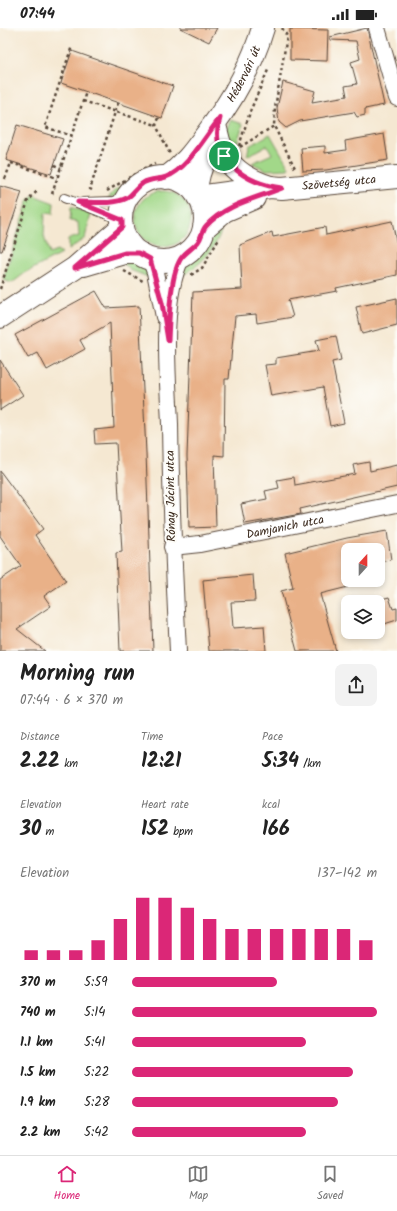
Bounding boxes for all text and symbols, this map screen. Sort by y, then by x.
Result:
text: 07:44 [20,2,55,26]
street label: Hédervári út [221,43,266,106]
pin [207,139,241,173]
icon: arrive [213,145,235,167]
street label: Szövetség utca [301,170,377,196]
street label: Rónay Jácint utca [161,450,181,542]
street label: Damjanich utca [245,509,326,544]
north arrow [341,543,385,587]
map controls [341,543,385,639]
button: layers [341,595,385,639]
text: Morning run [20,657,135,692]
button: share [335,664,377,706]
text: 07:44 · 6 × 370 m [20,690,123,711]
text: Distance [20,728,60,746]
text: Time [141,728,163,746]
text: Pace [262,728,283,746]
text: 2.22 [20,746,60,778]
text: 12:21 [141,746,181,778]
text: 5:34 [262,746,299,778]
text: km [60,755,78,773]
text: /km [299,755,321,773]
text: Elevation [20,796,62,814]
text: Heart rate [141,796,189,814]
text: kcal [262,796,280,814]
text: 30 [20,814,41,846]
text: 152 [141,814,169,846]
text: 166 [262,814,290,846]
text: m [41,823,54,841]
text: bpm [169,823,193,841]
text: Elevation [20,863,69,884]
text: 137–142 m [317,863,377,884]
text: 370 m [20,972,56,993]
text: 5:59 [84,972,108,993]
text: 740 m [20,1002,56,1023]
text: 5:14 [84,1002,105,1023]
text: 1.1 km [20,1032,53,1053]
text: 5:41 [84,1032,105,1053]
text: 1.5 km [20,1062,56,1083]
text: 5:22 [84,1062,109,1083]
text: 1.9 km [20,1092,56,1113]
text: 5:28 [84,1092,110,1113]
text: 2.2 km [20,1122,60,1143]
text: 5:42 [84,1122,109,1143]
tab: Home [54,1163,80,1205]
tab: Map [187,1163,209,1205]
tab: Saved [317,1163,343,1205]

